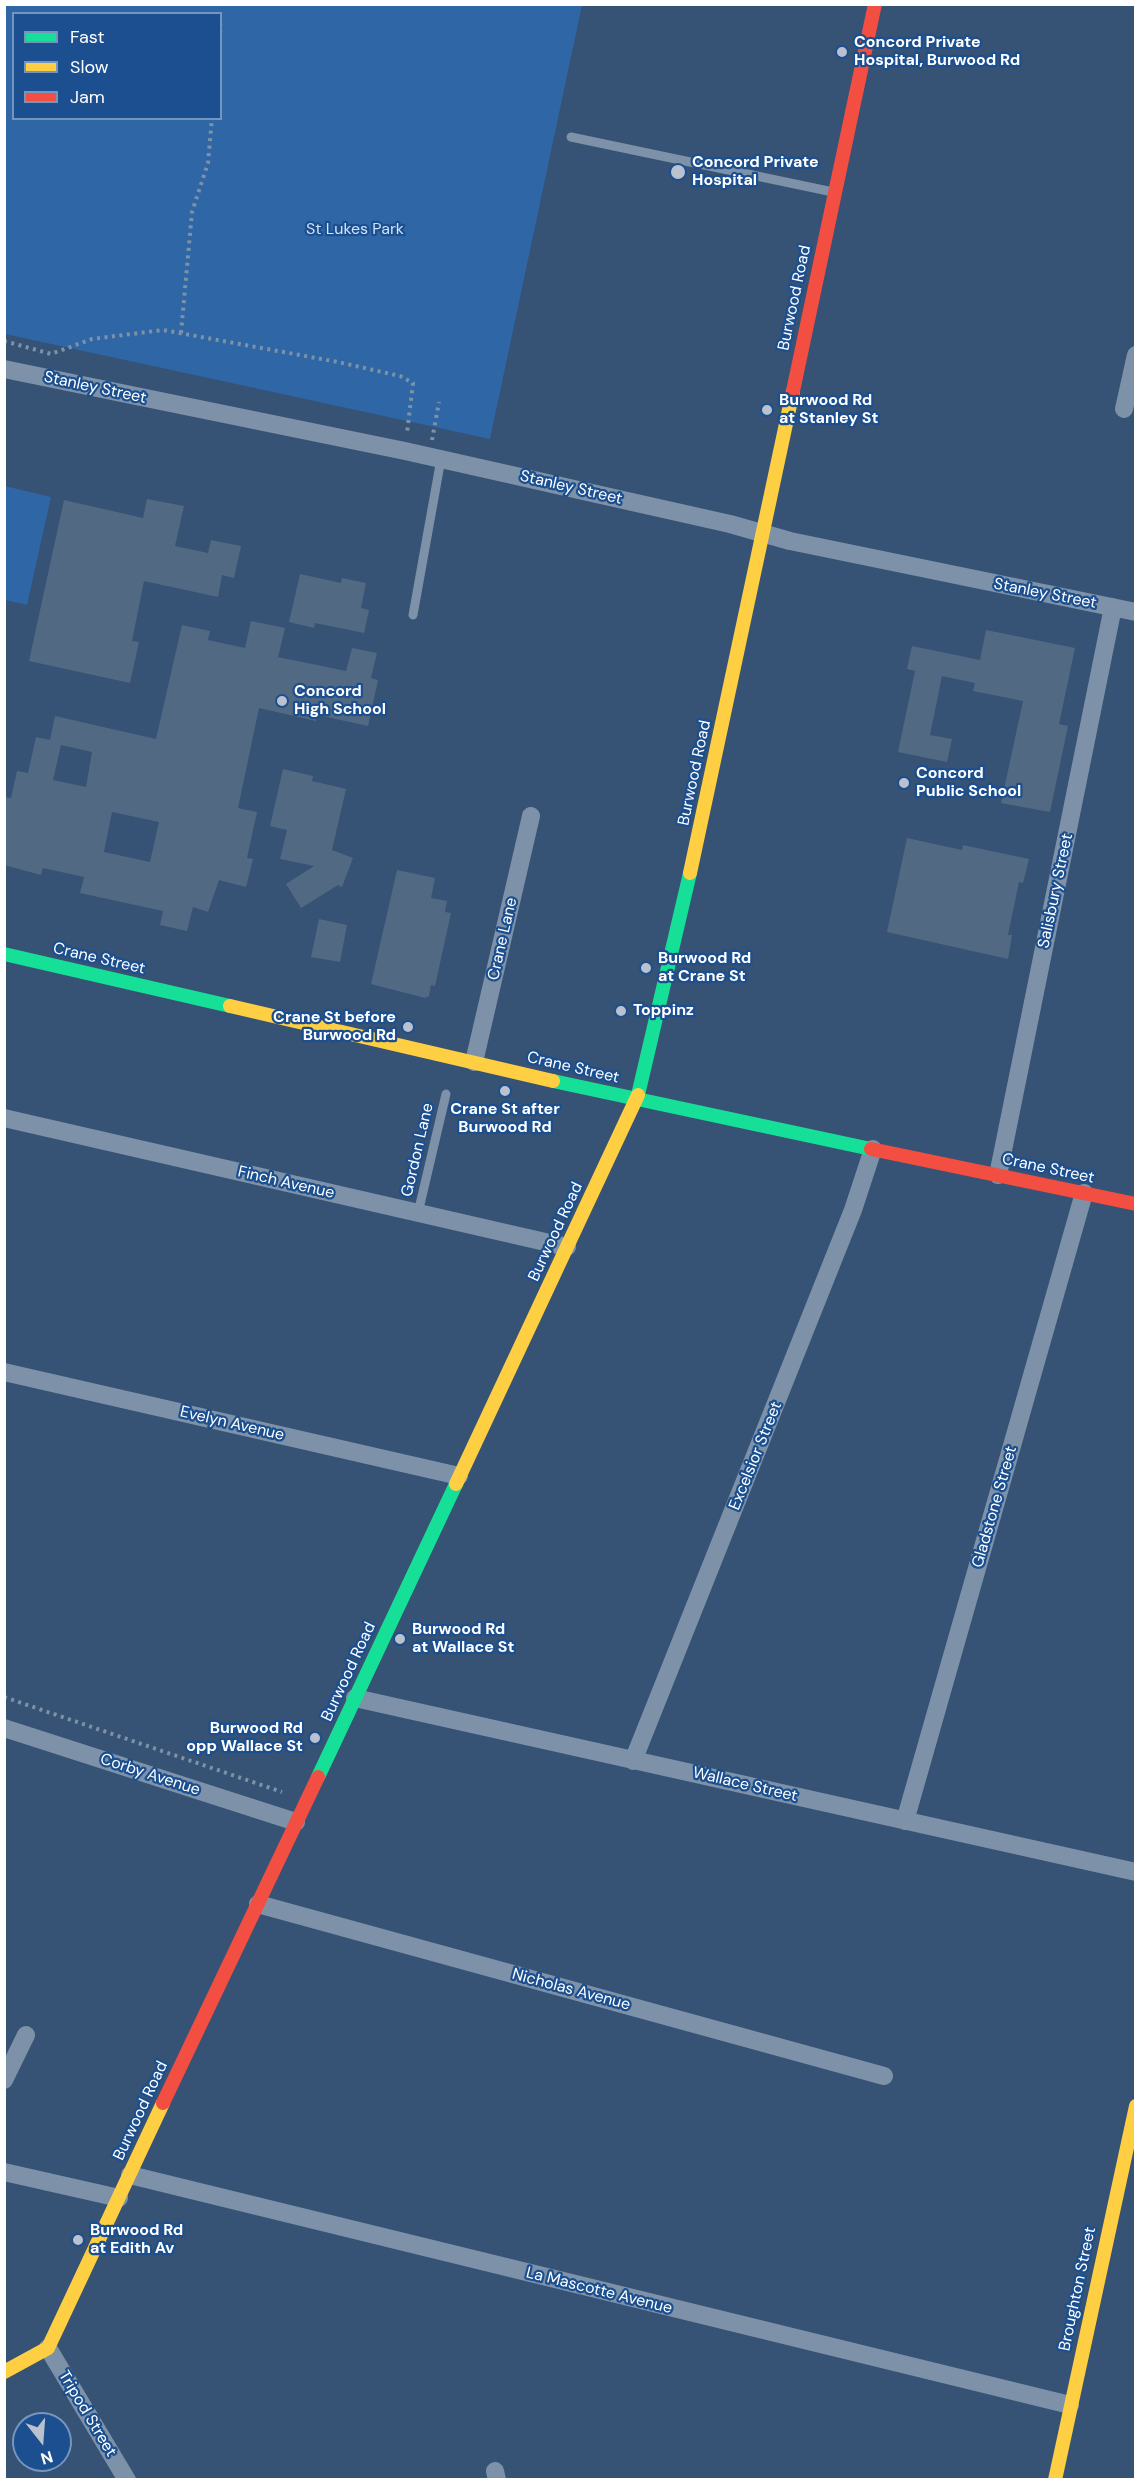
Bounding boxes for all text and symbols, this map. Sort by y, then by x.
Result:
legend [12,12,222,120]
text: Fast [70,25,105,49]
place label: Concord Private Hospital, Burwood Rd [854,33,1020,71]
marker: Concord Private Hospital, Burwood Rd [835,45,849,59]
text: Slow [70,55,109,79]
text: Jam [70,85,105,109]
place label: Concord Private Hospital [692,153,819,191]
marker: Concord Private Hospital [669,163,687,181]
park label: St Lukes Park [306,220,404,240]
street label: Burwood Road [774,244,816,352]
street label: Stanley Street [42,368,148,408]
place label: Burwood Rd at Stanley St [779,391,878,429]
marker: Burwood Rd at Stanley St [760,403,774,417]
street label: Stanley Street [518,467,624,509]
street label: Stanley Street [992,575,1098,613]
place label: Concord High School [294,682,386,720]
marker: Concord High School [275,694,289,708]
street label: Burwood Road [674,719,716,827]
place label: Concord Public School [916,764,1021,802]
marker: Concord Public School [897,776,911,790]
street label: Salisbury Street [1034,832,1078,950]
street label: Crane Lane [484,896,522,982]
street label: Crane Street [51,939,147,979]
place label: Burwood Rd at Crane St [658,949,751,987]
marker: Burwood Rd at Crane St [639,961,653,975]
place label: Toppinz [633,1001,694,1021]
marker: Toppinz [614,1004,628,1018]
place label: Crane St before Burwood Rd [273,1008,396,1046]
marker: Crane St before Burwood Rd [401,1020,415,1034]
street label: Crane Street [525,1048,621,1088]
marker: Crane St after Burwood Rd [498,1084,512,1098]
place label: Crane St after Burwood Rd [450,1100,560,1138]
street label: Gordon Lane [398,1101,438,1199]
street label: Crane Street [1000,1150,1096,1188]
street label: Finch Avenue [236,1163,336,1203]
street label: Burwood Road [525,1179,587,1285]
street label: Excelsior Street [725,1399,787,1513]
street label: Evelyn Avenue [178,1403,286,1445]
street label: Gladstone Street [968,1444,1022,1570]
street label: Burwood Road [318,1619,380,1725]
place label: Burwood Rd at Wallace St [412,1620,514,1658]
marker: Burwood Rd at Wallace St [393,1632,407,1646]
place label: Burwood Rd opp Wallace St [186,1719,303,1757]
marker: Burwood Rd opp Wallace St [308,1731,322,1745]
street label: Corby Avenue [98,1750,202,1800]
street label: Wallace Street [691,1764,799,1806]
street label: Nicholas Avenue [510,1965,632,2015]
street label: Burwood Road [110,2058,172,2164]
place label: Burwood Rd at Edith Av [90,2221,183,2259]
street label: Broughton Street [1055,2225,1101,2353]
marker: Burwood Rd at Edith Av [71,2233,85,2247]
street label: La Mascotte Avenue [524,2264,674,2318]
street label: Tripod Street [54,2368,120,2460]
north arrow [12,2412,72,2472]
text: N [38,2446,55,2470]

